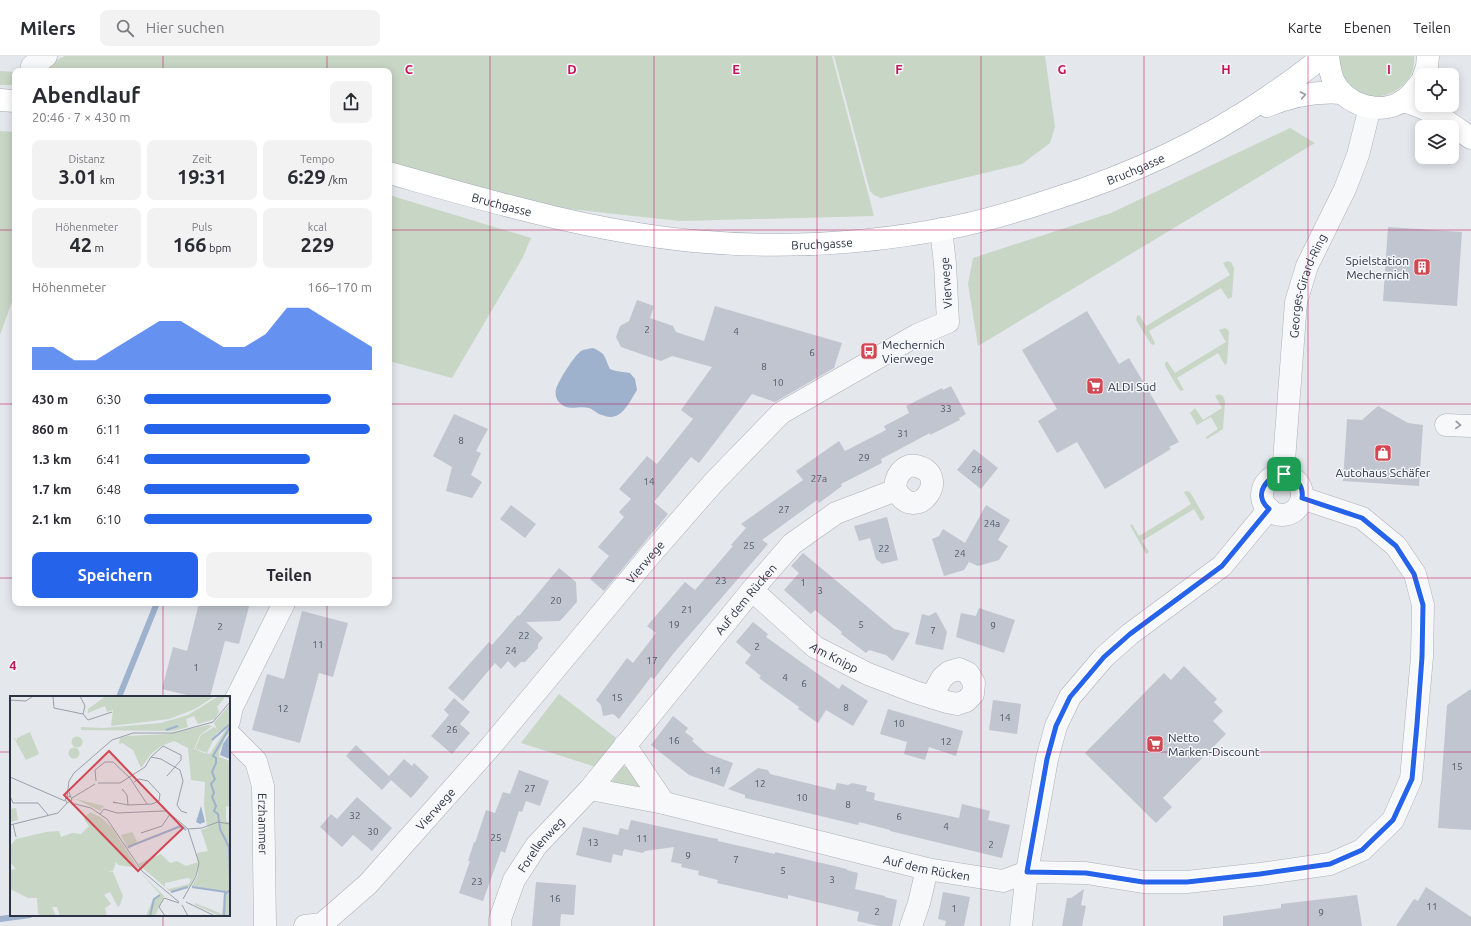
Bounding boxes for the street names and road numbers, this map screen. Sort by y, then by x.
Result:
street label: Bruchgasse [1105,151,1166,187]
street label: Bruchgasse [470,190,533,218]
street label: Georges-Girard-Ring [1287,231,1329,339]
street label: Bruchgasse [791,235,853,251]
street label: Vierwege [938,257,954,309]
street label: Vierwege [623,538,666,586]
street label: Auf dem Rücken [712,561,779,637]
street label: Am Knipp [808,639,861,675]
street label: Vierwege [413,785,457,832]
street label: Erzhammer [257,793,270,855]
street label: Forellenweg [515,814,567,874]
street label: Auf dem Rücken [882,852,971,882]

